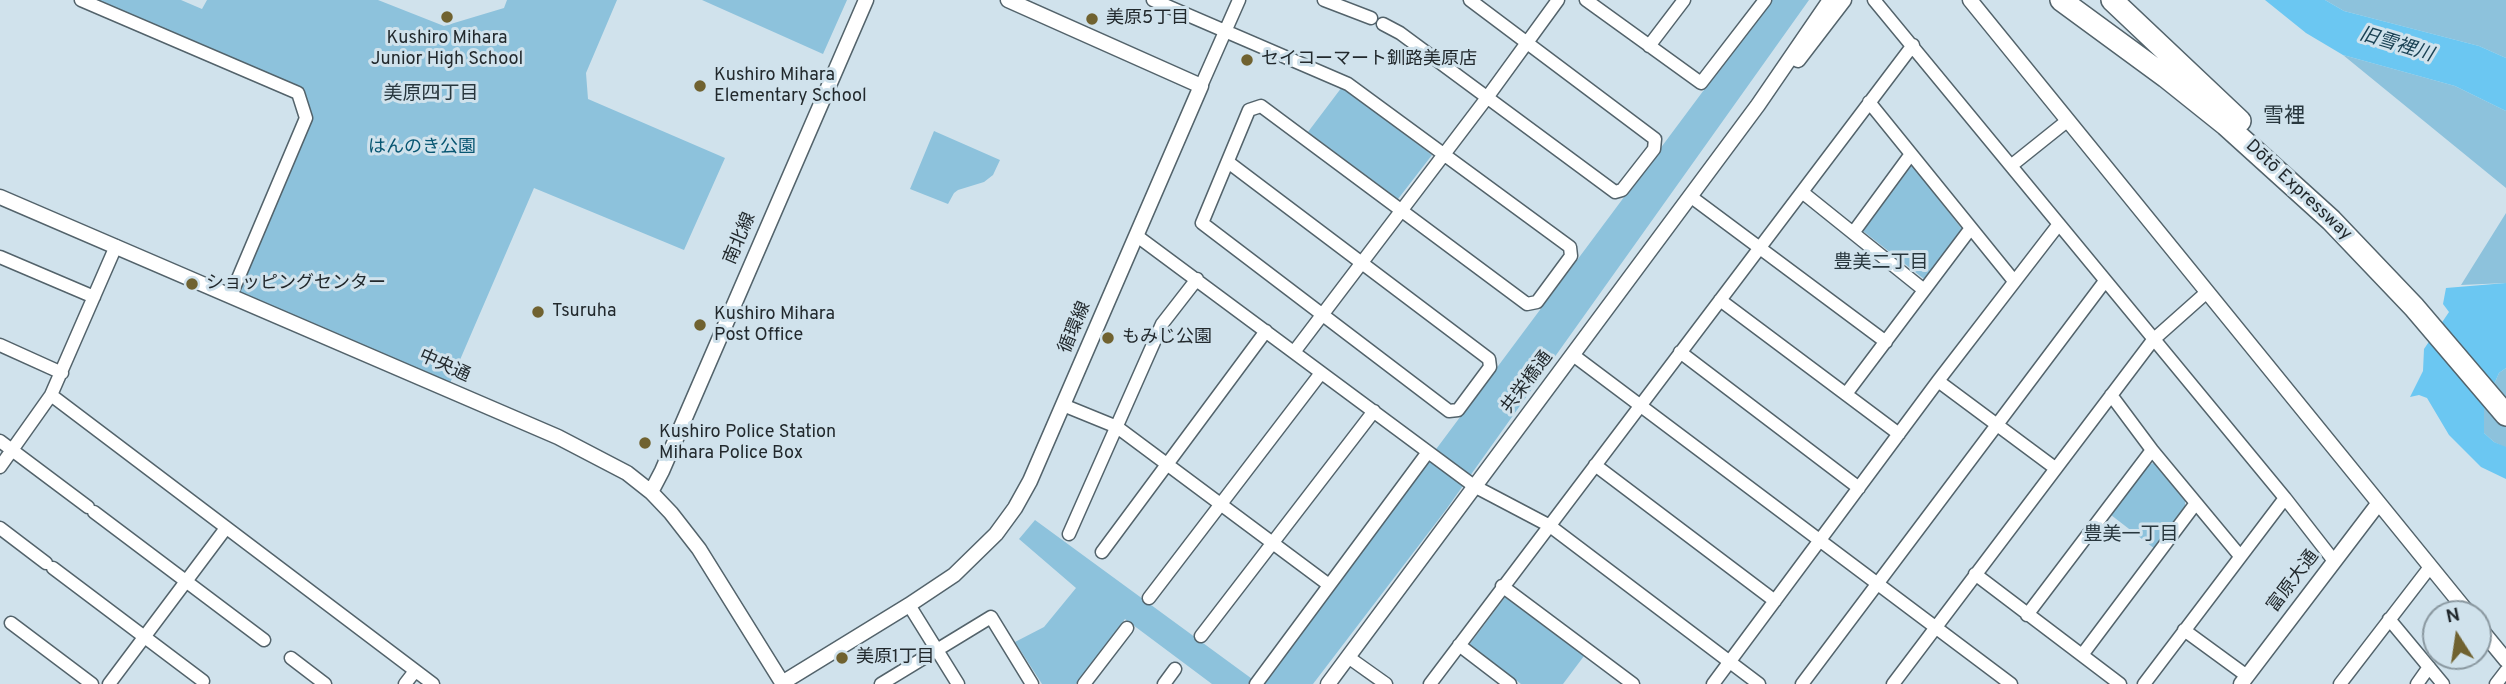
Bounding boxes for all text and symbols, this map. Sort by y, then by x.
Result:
place label: 美原5丁目 [1106,8,1189,30]
marker: Kushiro Mihara Junior High School [439,9,455,25]
marker: 美原5丁目 [1084,11,1100,27]
water label: 旧雪裡川 [2356,24,2436,68]
place label: Kushiro Mihara Junior High School [371,28,523,70]
place label: セイコーマート釧路美原店 [1261,49,1477,71]
marker: セイコーマート釧路美原店 [1239,52,1255,68]
place label: Kushiro Mihara Elementary School [714,65,867,108]
marker: Kushiro Mihara Elementary School [692,78,708,94]
district label: 美原四丁目 [384,84,478,106]
district label: 雪裡 [2263,105,2305,131]
street label: Dōtō Expressway [2240,136,2356,246]
park label: はんのき公園 [368,137,476,159]
street label: 南北線 [721,210,761,268]
district label: 豊美二丁目 [1834,253,1928,275]
place label: ショッピングセンター [206,273,386,295]
marker: ショッピングセンター [184,276,200,292]
street label: 循環線 [1056,299,1096,357]
place label: Tsuruha [552,301,616,323]
marker: Tsuruha [530,304,546,320]
place label: Kushiro Mihara Post Office [714,304,835,346]
marker: Kushiro Mihara Post Office [692,317,708,333]
place label: もみじ公園 [1122,327,1212,349]
marker: もみじ公園 [1100,330,1116,346]
street label: 中央通 [415,346,473,388]
street label: 共栄橋通 [1498,348,1558,418]
place label: Kushiro Police Station Mihara Police Box [659,422,836,464]
marker: Kushiro Police Station Mihara Police Box [637,435,653,451]
district label: 豊美一丁目 [2084,525,2178,547]
street label: 富原大通 [2264,547,2324,617]
north arrow [2422,600,2492,670]
text: N [2444,603,2462,630]
place label: 美原1丁目 [856,647,935,669]
marker: 美原1丁目 [834,650,850,666]

